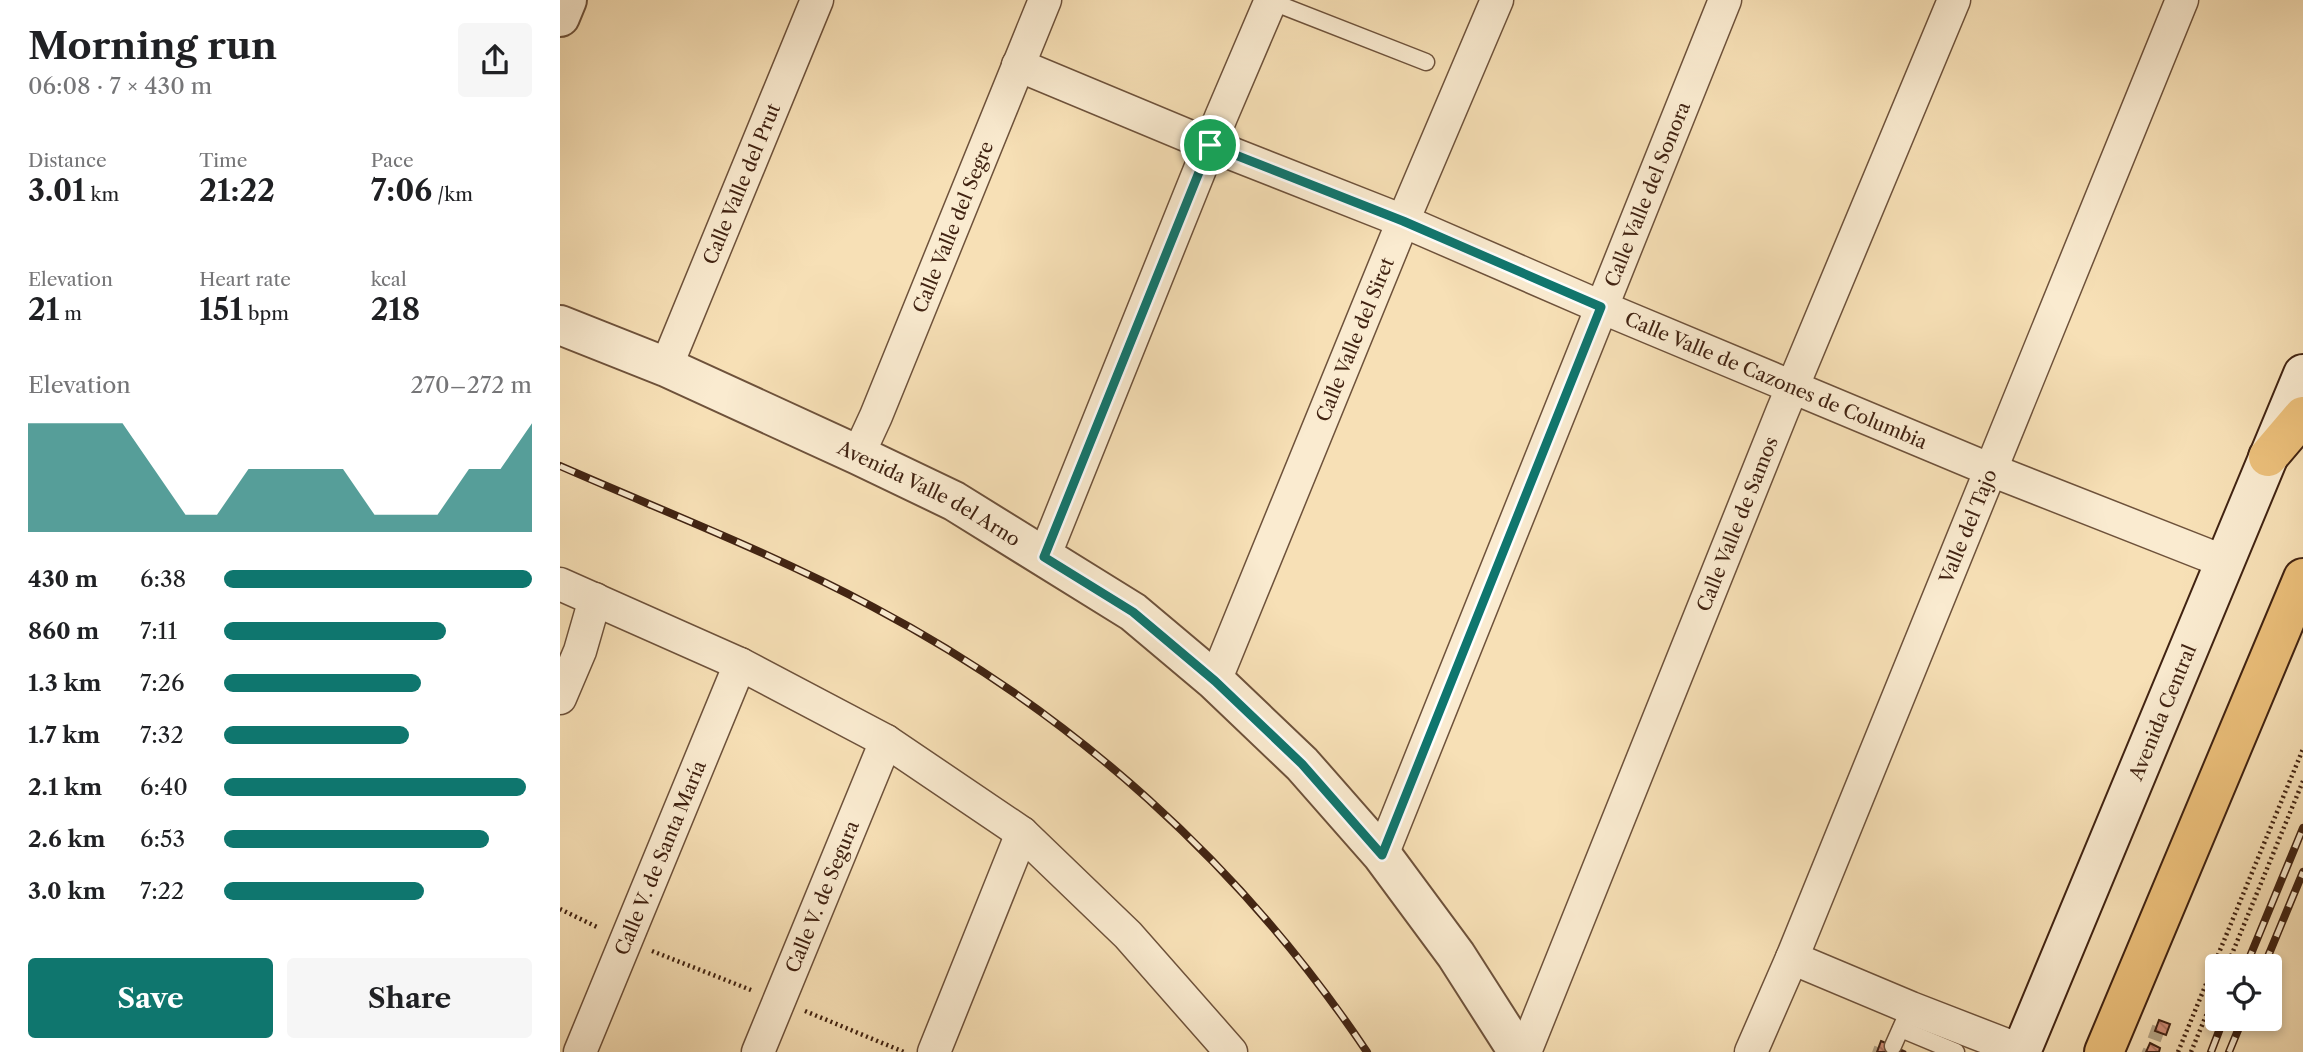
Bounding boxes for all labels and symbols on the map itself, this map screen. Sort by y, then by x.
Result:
street label: Calle Valle del Sonora [1600,98,1695,290]
street label: Calle Valle del Prut [698,100,785,268]
pin [1180,115,1240,175]
street label: Calle Valle del Segre [908,138,998,316]
street label: Calle Valle del Siret [1311,254,1399,425]
street label: Calle Valle de Cazones de Columbia [1622,307,1931,453]
street label: Calle Valle de Samos [1692,433,1782,615]
street label: Avenida Valle del Arno [833,435,1025,551]
street label: Valle del Tajo [1934,466,2001,587]
street label: Avenida Central [2123,641,2201,784]
street label: Calle V. de Santa María [610,757,710,959]
street label: Calle V. de Segura [780,817,863,976]

